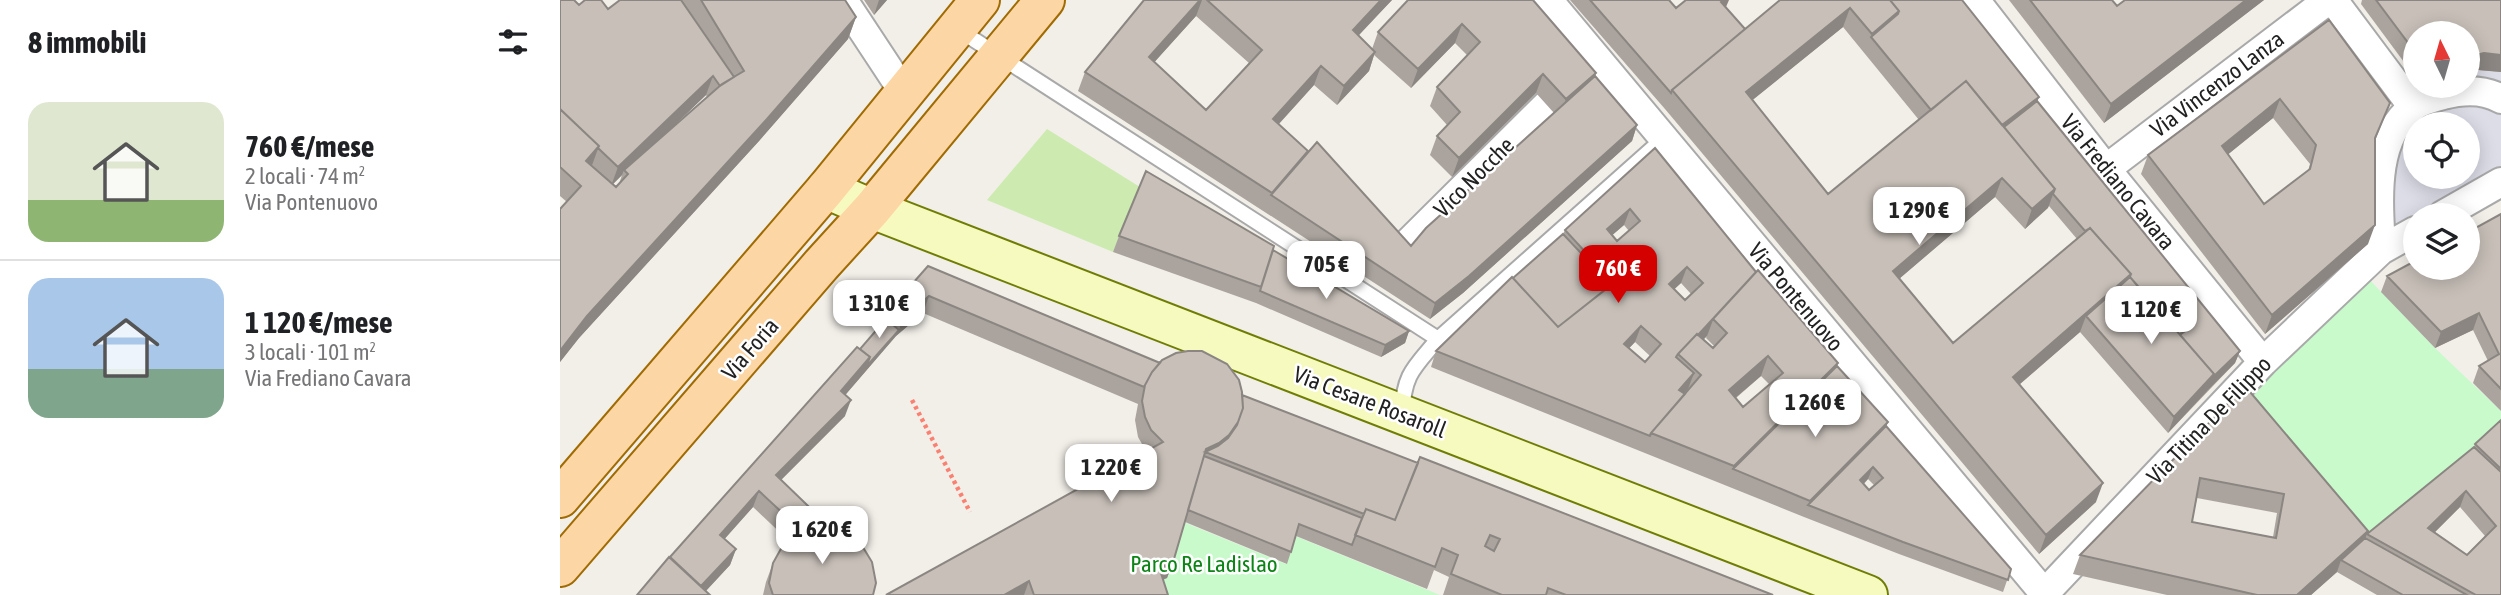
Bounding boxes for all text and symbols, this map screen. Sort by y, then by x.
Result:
north arrow [2403,21,2480,98]
map controls [2403,21,2480,280]
icon: filters [494,23,532,61]
text: 8 immobili [28,25,146,59]
street label: Via Vincenzo Lanza [2145,25,2289,143]
street label: Via Frediano Cavara [2056,109,2180,255]
button: locate [2403,112,2480,189]
text: 760 €/mese [245,129,374,163]
icon: home [84,130,168,214]
street label: Vico Nocche [1429,132,1519,222]
text: 2 locali · 74 m² [245,163,365,189]
pin: 1 290 € [1854,188,1984,247]
text: Via Pontenuovo [245,189,378,215]
text: 1 290 € [1889,197,1949,223]
button: layers [2403,203,2480,280]
street label: Via Pontenuovo [1743,238,1849,356]
pin: 705 € [1277,242,1375,301]
pin: 760 € [1569,246,1667,305]
text: 705 € [1303,251,1349,277]
text: 760 € [1595,255,1641,281]
pin: 1 310 € [814,280,944,340]
pin: 1 120 € [2086,286,2216,346]
text: 1 310 € [849,290,909,316]
text: 1 120 € [2121,296,2181,322]
text: 1 120 €/mese [245,305,393,339]
icon: home [84,306,168,390]
street label: Via Foria [716,313,784,385]
text: 3 locali · 101 m² [245,339,376,365]
street label: Via Titina De Filippo [2142,351,2276,489]
street label: Via Cesare Rosaroll [1290,361,1450,443]
text: Via Frediano Cavara [245,365,411,391]
pin: 1 260 € [1750,380,1880,439]
text: 1 260 € [1785,389,1845,415]
pin: 1 220 € [1046,444,1176,504]
text: 1 220 € [1081,454,1141,480]
pin: 1 620 € [757,506,887,566]
text: 1 620 € [792,516,852,542]
park label: Parco Re Ladislao [1130,551,1278,577]

